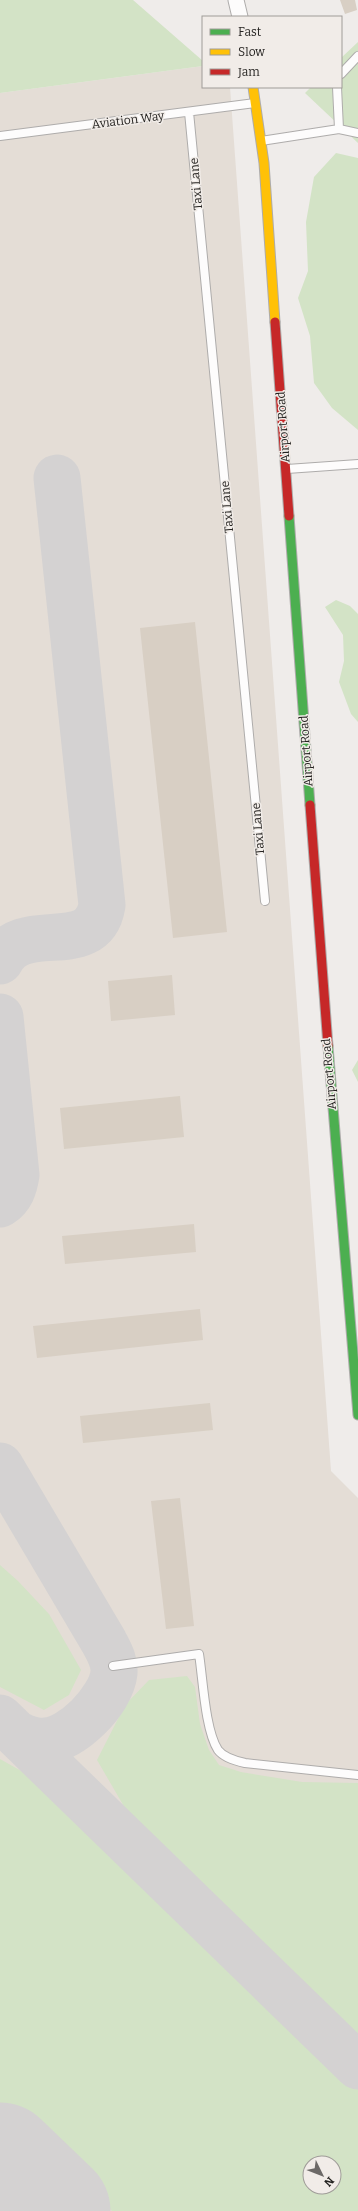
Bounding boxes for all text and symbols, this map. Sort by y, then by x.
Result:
legend [202,16,342,88]
text: Fast [238,25,262,39]
text: Slow [238,45,265,59]
text: Jam [237,65,260,79]
street label: Aviation Way [91,109,166,131]
street label: Taxi Lane [187,157,205,211]
street label: Airport Road [274,391,292,463]
street label: Taxi Lane [218,480,236,534]
street label: Airport Road [297,715,315,787]
street label: Taxi Lane [249,802,267,856]
street label: Airport Road [319,1038,339,1110]
north arrow [302,2155,342,2195]
text: N [321,2174,337,2189]

